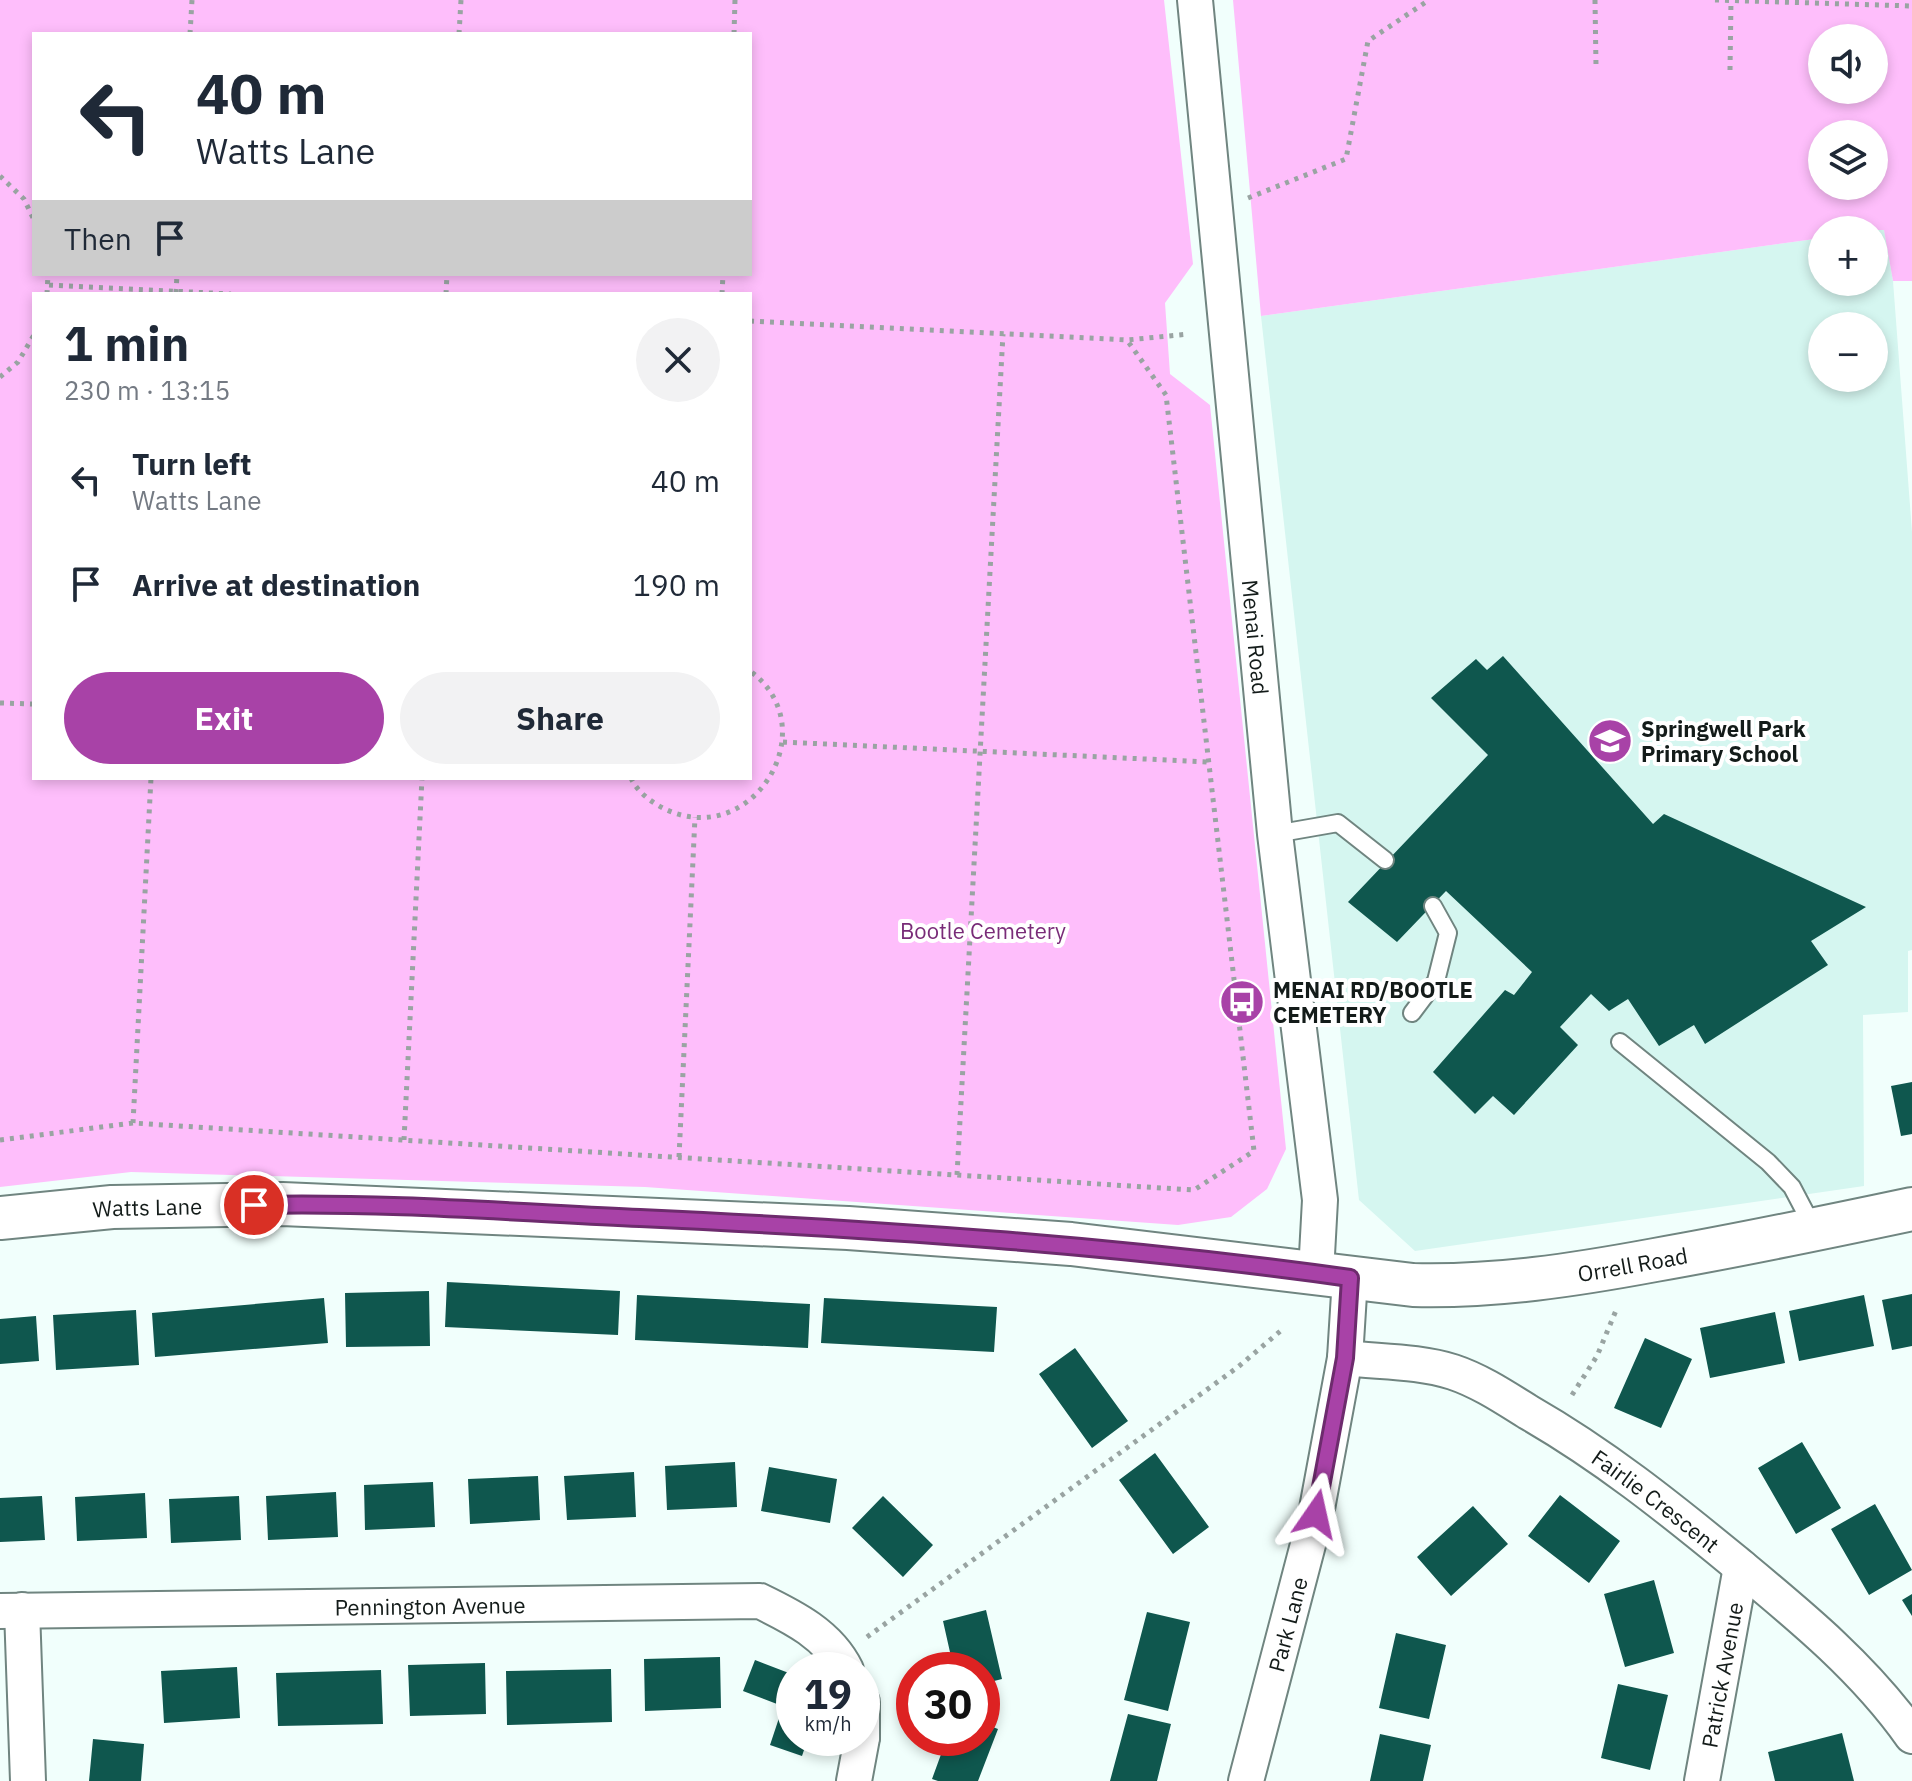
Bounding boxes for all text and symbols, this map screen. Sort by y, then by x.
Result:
map controls [1808,24,1888,392]
button: sound [1808,24,1888,104]
text: 40 m [196,57,326,129]
icon: left [64,64,168,168]
button: layers [1808,120,1888,200]
text: Watts Lane [196,127,375,174]
icon: arrive [148,216,192,260]
button: + [1808,216,1888,296]
text: Then [64,219,132,258]
text: 1 min [64,312,189,374]
button: − [1808,312,1888,392]
button: close [636,318,720,402]
text: 230 m · 13:15 [64,373,230,407]
text: Turn left [132,444,251,483]
icon: left [64,458,108,502]
text: 40 m [651,461,720,500]
text: Watts Lane [132,483,262,517]
icon: arrive [64,562,108,606]
text: Arrive at destination [132,565,420,604]
text: 190 m [633,565,720,604]
street label: Menai Road [1236,578,1276,696]
button: Exit [64,672,384,764]
button: Share [400,672,720,764]
place label: Springwell Park Primary School [1641,714,1806,768]
school or university icon: Springwell Park Primary School [1586,717,1634,765]
park label: Bootle Cemetery [900,916,1066,945]
place label: MENAI RD/BOOTLE CEMETERY [1273,975,1473,1029]
bus stop icon: MENAI RD/BOOTLE CEMETERY [1218,978,1266,1026]
pin [220,1171,288,1239]
icon: arrive [232,1183,276,1227]
street label: Watts Lane [91,1191,203,1223]
street label: Orrell Road [1575,1240,1690,1288]
street label: Fairlie Crescent [1587,1442,1726,1558]
position arrow [1274,1472,1358,1556]
street label: Park Lane [1261,1574,1313,1675]
street label: Pennington Avenue [334,1590,526,1621]
street label: Patrick Avenue [1694,1600,1749,1750]
speed limit sign: 30 [896,1652,1000,1756]
text: 19 [804,1668,852,1720]
text: km/h [804,1710,852,1737]

